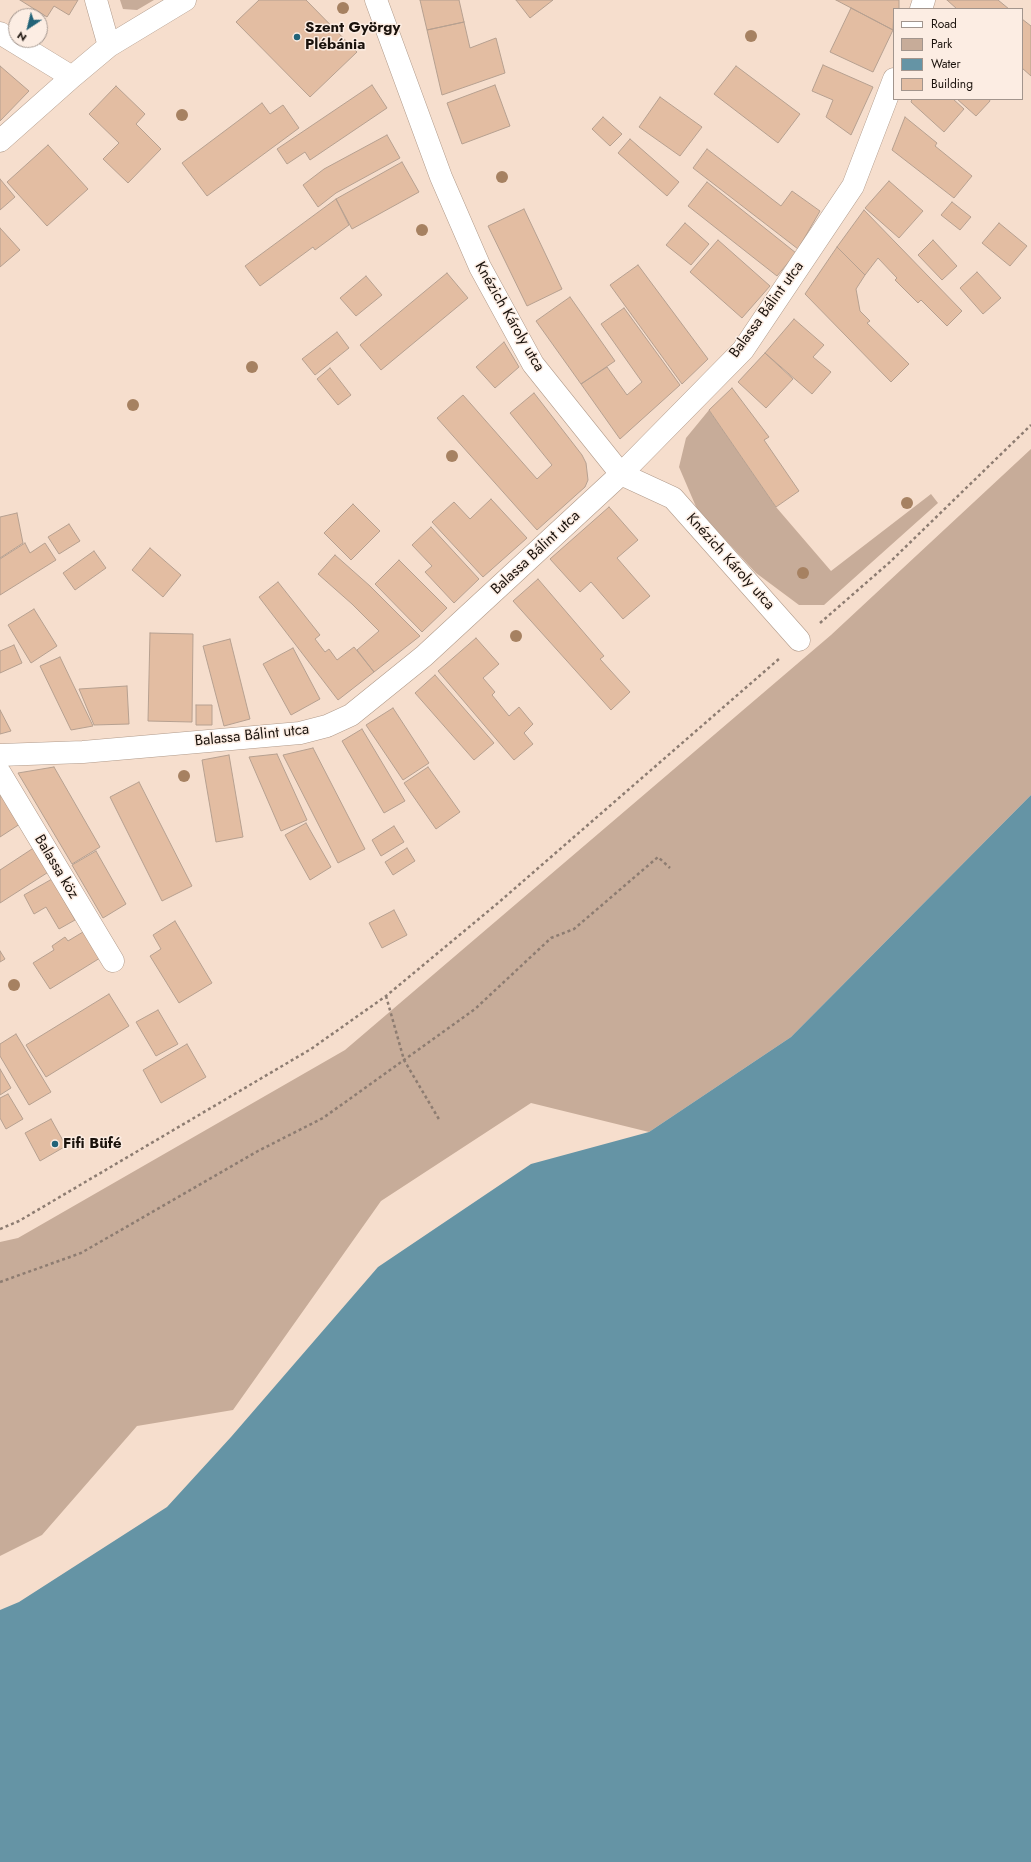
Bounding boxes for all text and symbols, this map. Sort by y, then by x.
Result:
north arrow [8,8,48,48]
legend [893,8,1023,100]
text: Road [931,15,957,33]
place label: Szent György Plébánia [305,19,400,54]
text: N [14,28,30,46]
marker: Szent György Plébánia [292,32,302,42]
text: Park [931,35,952,53]
text: Water [931,55,961,73]
text: Building [931,75,973,93]
street label: Balassa Bálint utca [726,258,808,362]
street label: Knézich Károly utca [470,259,548,375]
street label: Balassa Bálint utca [488,507,584,599]
street label: Knézich Károly utca [682,510,778,614]
street label: Balassa Bálint utca [194,721,310,751]
street label: Balassa köz [30,832,82,902]
place label: Fifi Büfé [63,1135,122,1153]
marker: Fifi Büfé [50,1139,60,1149]

